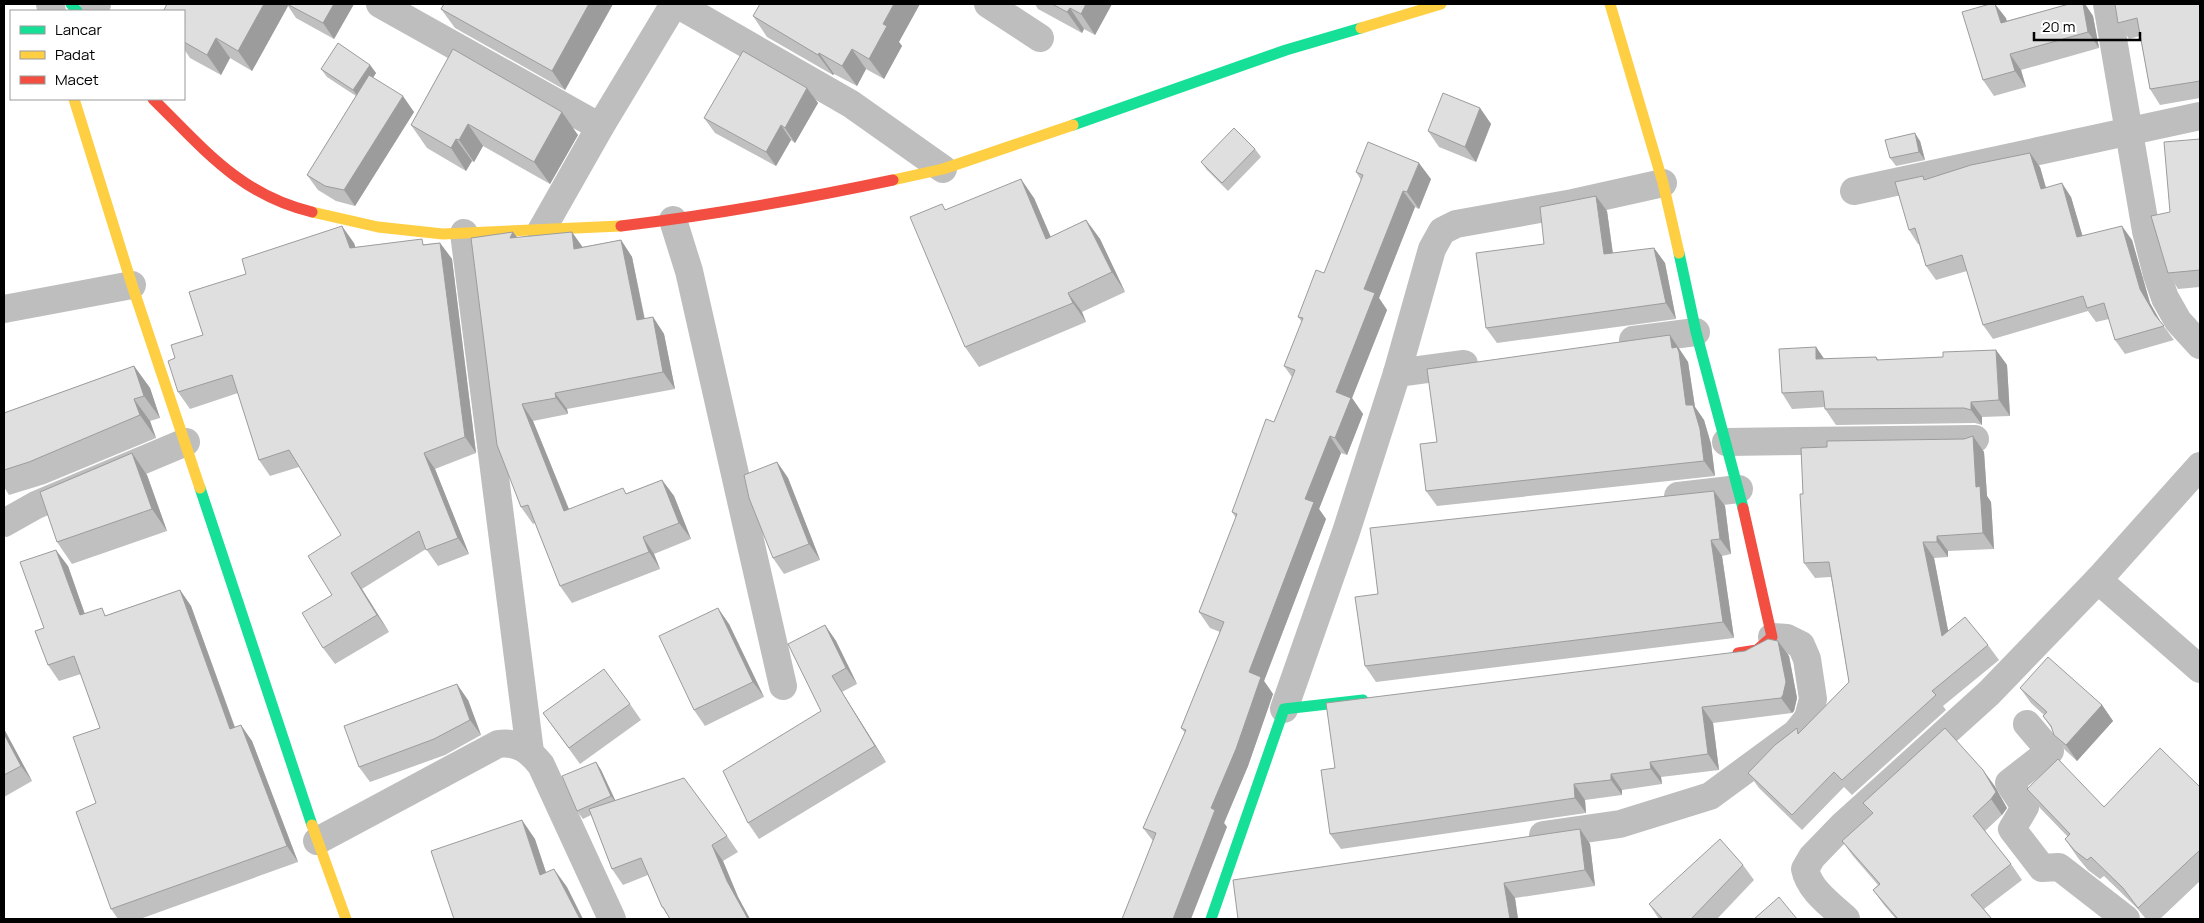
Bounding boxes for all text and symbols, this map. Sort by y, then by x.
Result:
legend [10,10,185,100]
scale bar [2034,10,2140,42]
text: 20 m [2042,16,2075,37]
text: Lancar [55,19,102,40]
text: Padat [55,44,95,65]
text: Macet [55,69,99,90]

